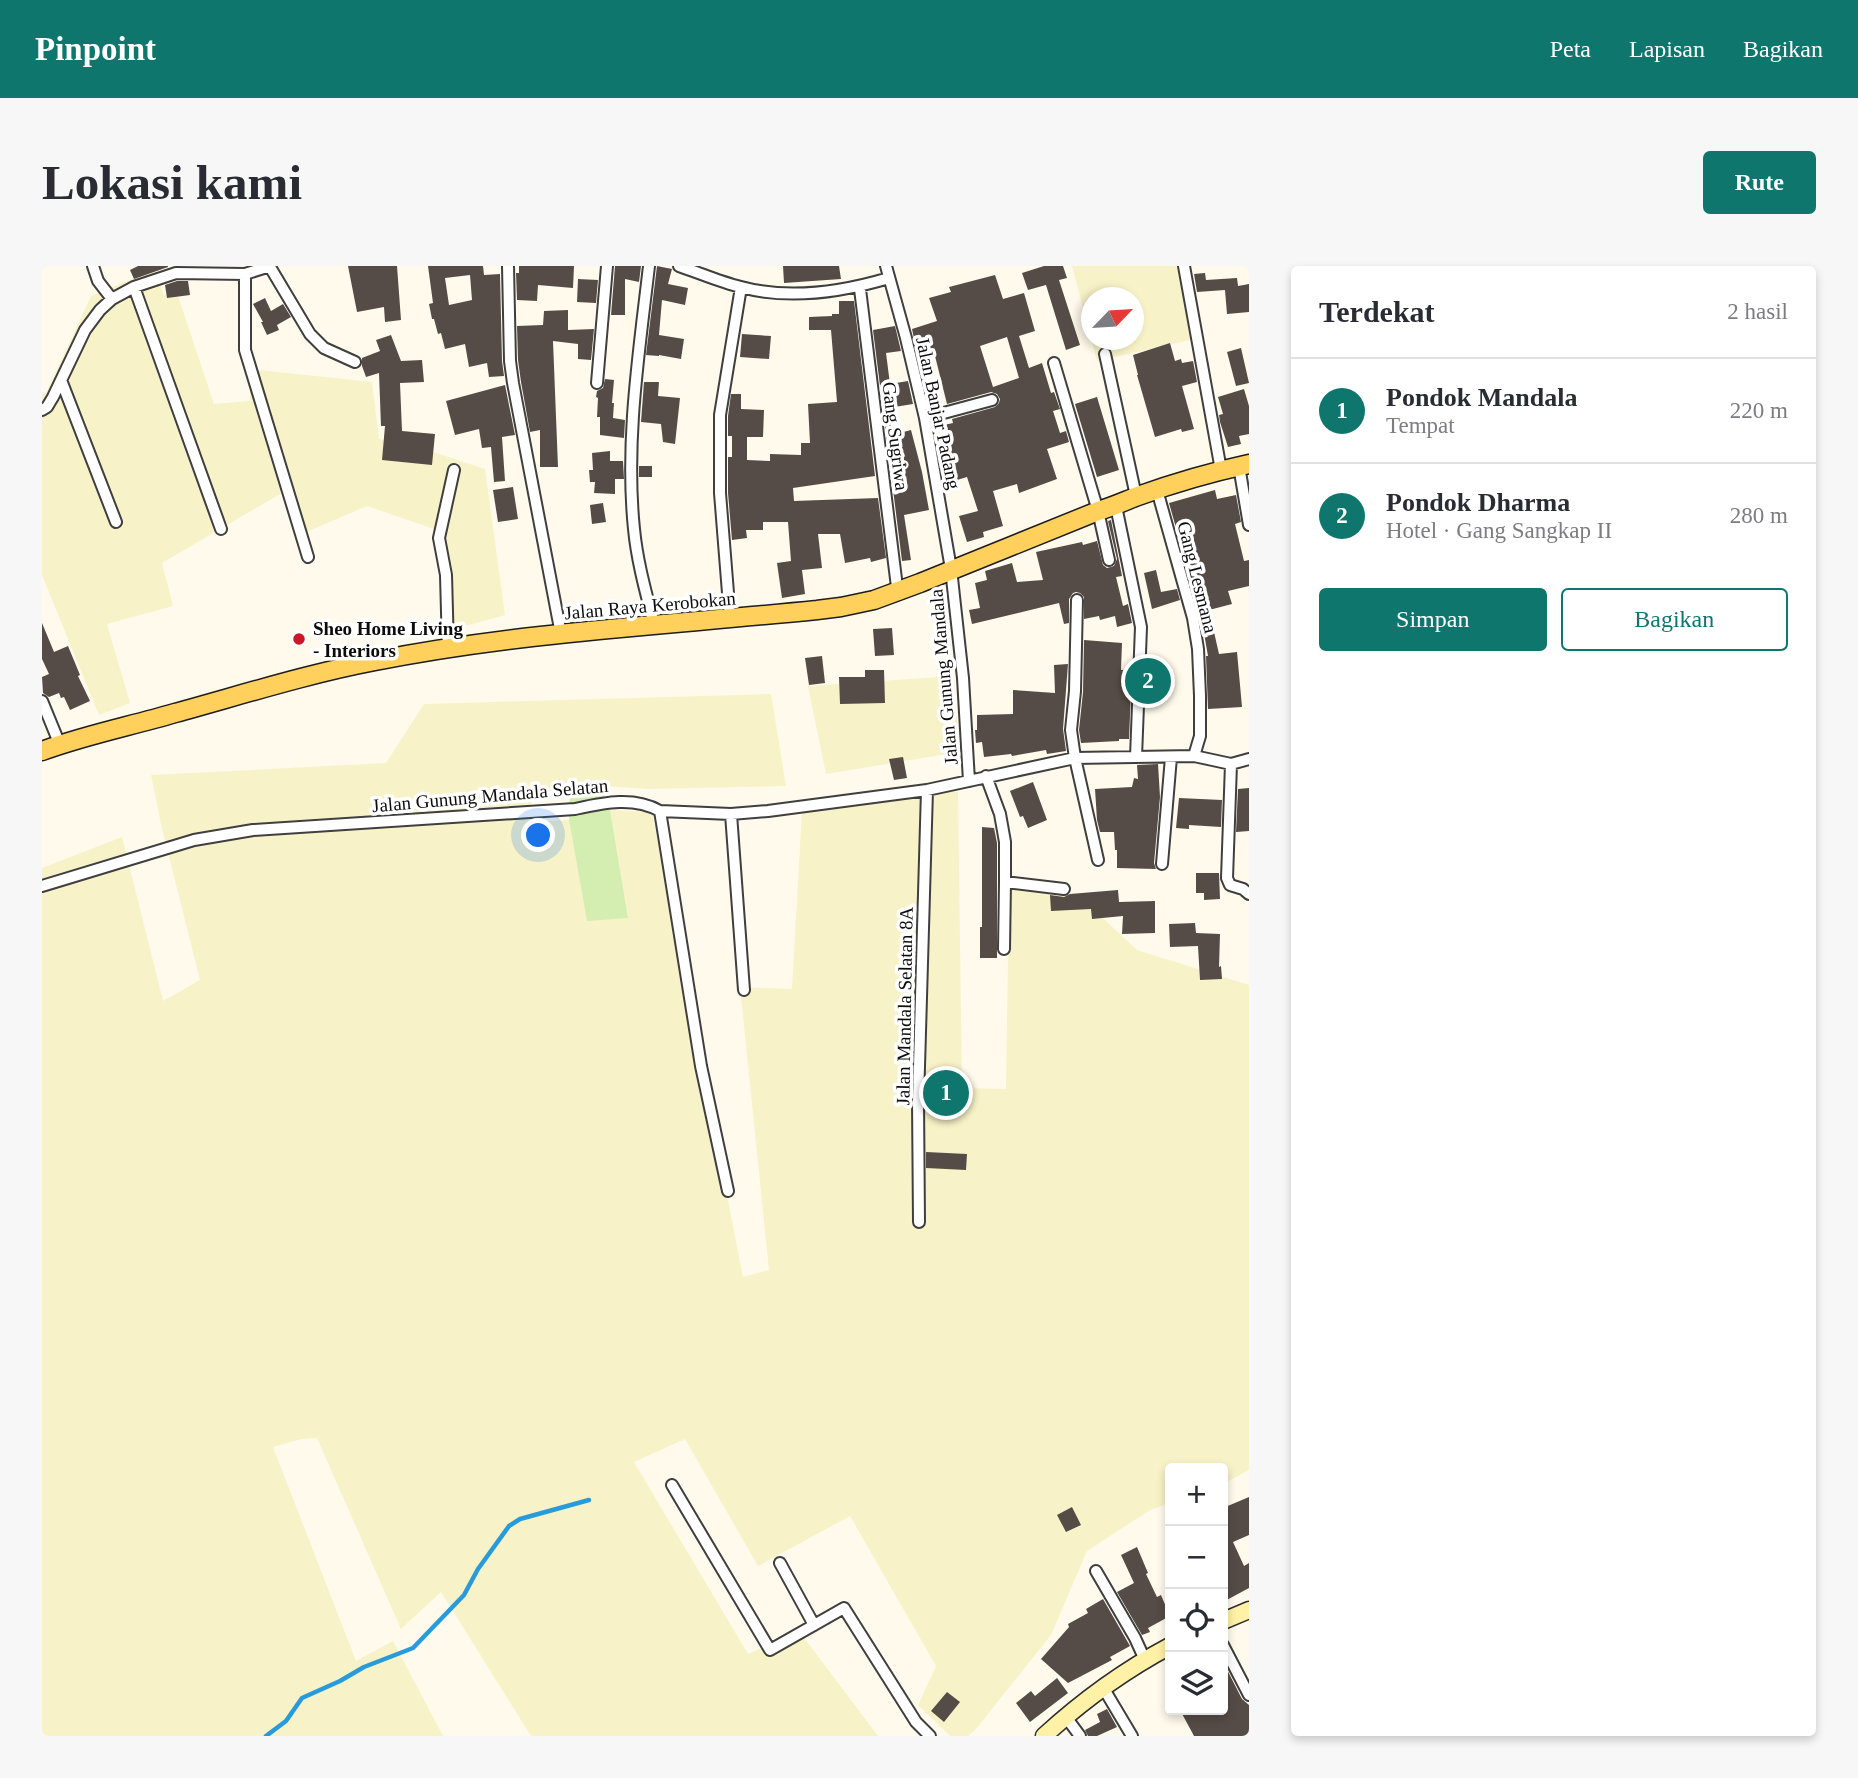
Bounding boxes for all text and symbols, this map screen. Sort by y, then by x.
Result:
text: Pinpoint [35,31,156,67]
text: Peta [1550,36,1591,62]
text: Lapisan [1629,36,1705,62]
text: Bagikan [1743,36,1823,62]
button: Rute [1703,151,1816,214]
text: Lokasi kami [42,155,302,210]
north arrow [1081,287,1144,350]
text: Terdekat [1319,295,1435,328]
text: 2 hasil [1727,299,1788,324]
street label: Jalan Banjar Padang [912,335,965,492]
street label: Gang Sugriwa [878,381,913,492]
text: Pondok Mandala [1386,383,1577,412]
text: 1 [1336,398,1348,423]
text: 220 m [1730,398,1788,423]
text: Tempat [1386,413,1455,438]
text: Pondok Dharma [1386,488,1570,517]
text: 2 [1336,503,1348,528]
text: 280 m [1730,503,1788,528]
text: Hotel · Gang Sangkap II [1386,518,1612,543]
street label: Gang Lesmana [1173,519,1222,636]
street label: Jalan Raya Kerobokan [563,587,737,623]
street label: Jalan Gunung Mandala [925,588,962,766]
button: Simpan [1319,588,1547,651]
button: Bagikan [1561,588,1788,651]
place label: Sheo Home Living - Interiors [313,618,463,661]
marker: Sheo Home Living - Interiors [291,631,307,647]
pin: 2 [1125,655,1171,707]
street label: Jalan Gunung Mandala Selatan [371,775,609,816]
your location [521,818,555,852]
street label: Jalan Mandala Selatan 8A [892,906,917,1106]
pin: 1 [923,1067,969,1119]
map controls [1165,1463,1228,1715]
button: + [1165,1463,1228,1526]
button: − [1165,1526,1228,1589]
button: locate [1165,1589,1228,1652]
button: layers [1165,1652,1228,1715]

